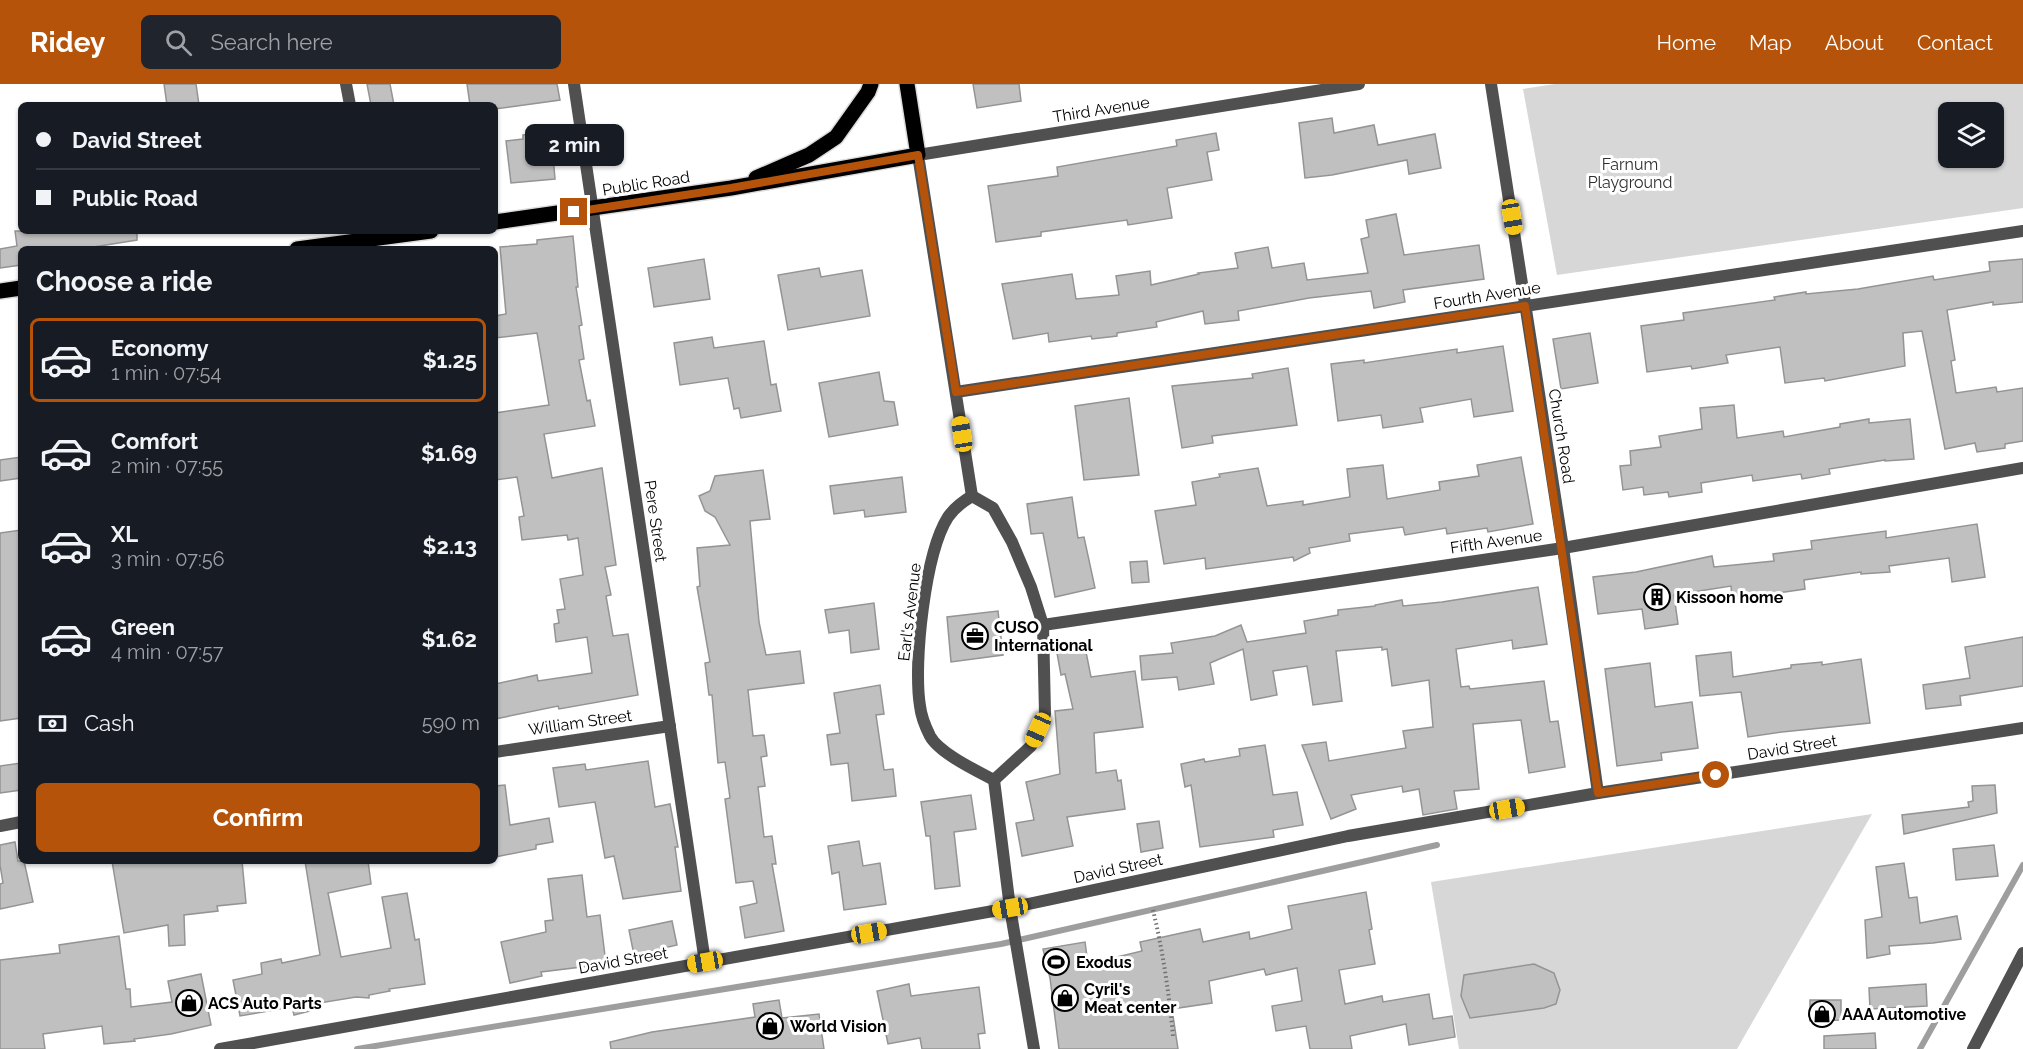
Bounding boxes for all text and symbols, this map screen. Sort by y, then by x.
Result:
search box [141,15,561,69]
text: Ridey [30,26,105,59]
icon: search [162,26,195,59]
text: Search here [210,29,333,55]
text: Home [1657,30,1716,55]
text: Map [1749,30,1792,55]
text: About [1825,30,1884,55]
text: Contact [1917,30,1993,55]
street label: Third Avenue [1051,92,1151,127]
map controls [1938,102,2004,168]
button: layers [1938,102,2004,168]
callout: 2 min [524,125,624,167]
text: David Street [72,127,202,153]
text: 2 min [549,133,600,157]
park label: Farnum Playground [1588,155,1672,192]
street label: Public Road [601,167,691,200]
text: Public Road [72,185,198,211]
route end [560,198,587,225]
car [1500,198,1524,236]
text: Choose a ride [36,266,212,297]
street label: Fourth Avenue [1432,278,1542,313]
icon: car [39,333,93,387]
text: Economy [111,335,209,361]
text: $1.25 [423,347,477,373]
text: 1 min · 07:54 [111,361,221,385]
street label: Church Road [1545,387,1578,485]
car [950,415,974,453]
icon: car [39,426,93,480]
text: Comfort [111,428,198,454]
text: $1.69 [421,440,477,466]
text: 2 min · 07:55 [111,454,223,478]
street label: Pere Street [640,479,671,564]
icon: car [39,519,93,573]
text: XL [111,521,138,547]
street label: Fifth Avenue [1449,526,1543,557]
text: $2.13 [423,533,477,559]
text: 3 min · 07:56 [111,547,225,571]
street label: Earl's Avenue [894,562,925,662]
building icon: Kissoon home [1642,582,1672,612]
place label: Kissoon home [1676,588,1784,607]
icon: car [39,612,93,666]
text: Green [111,614,175,640]
place label: CUSO International [994,618,1094,655]
office icon: CUSO International [960,621,990,651]
text: $1.62 [421,626,477,652]
text: 4 min · 07:57 [111,640,224,664]
street label: William Street [527,706,634,739]
icon: cash [36,707,69,740]
text: Cash [84,710,135,736]
car [1022,710,1054,750]
text: 590 m [422,711,480,735]
street label: David Street [1746,731,1839,764]
route start [1702,761,1729,788]
button: Confirm [36,783,480,852]
car [1488,797,1526,821]
street label: David Street [1072,850,1165,887]
car [991,896,1029,920]
car [850,921,888,945]
street label: David Street [577,943,670,978]
sports icon: Exodus [1041,947,1071,977]
car [686,950,724,974]
place label: Exodus [1076,953,1132,972]
place label: Cyril's Meat center [1084,980,1176,1017]
shop icon: Cyril's Meat center [1050,983,1080,1013]
shop icon: ACS Auto Parts [174,988,204,1018]
place label: ACS Auto Parts [208,994,322,1013]
shop icon: AAA Automotive [1807,999,1837,1029]
place label: AAA Automotive [1842,1005,1967,1024]
shop icon: World Vision [755,1011,785,1041]
place label: World Vision [790,1017,887,1036]

